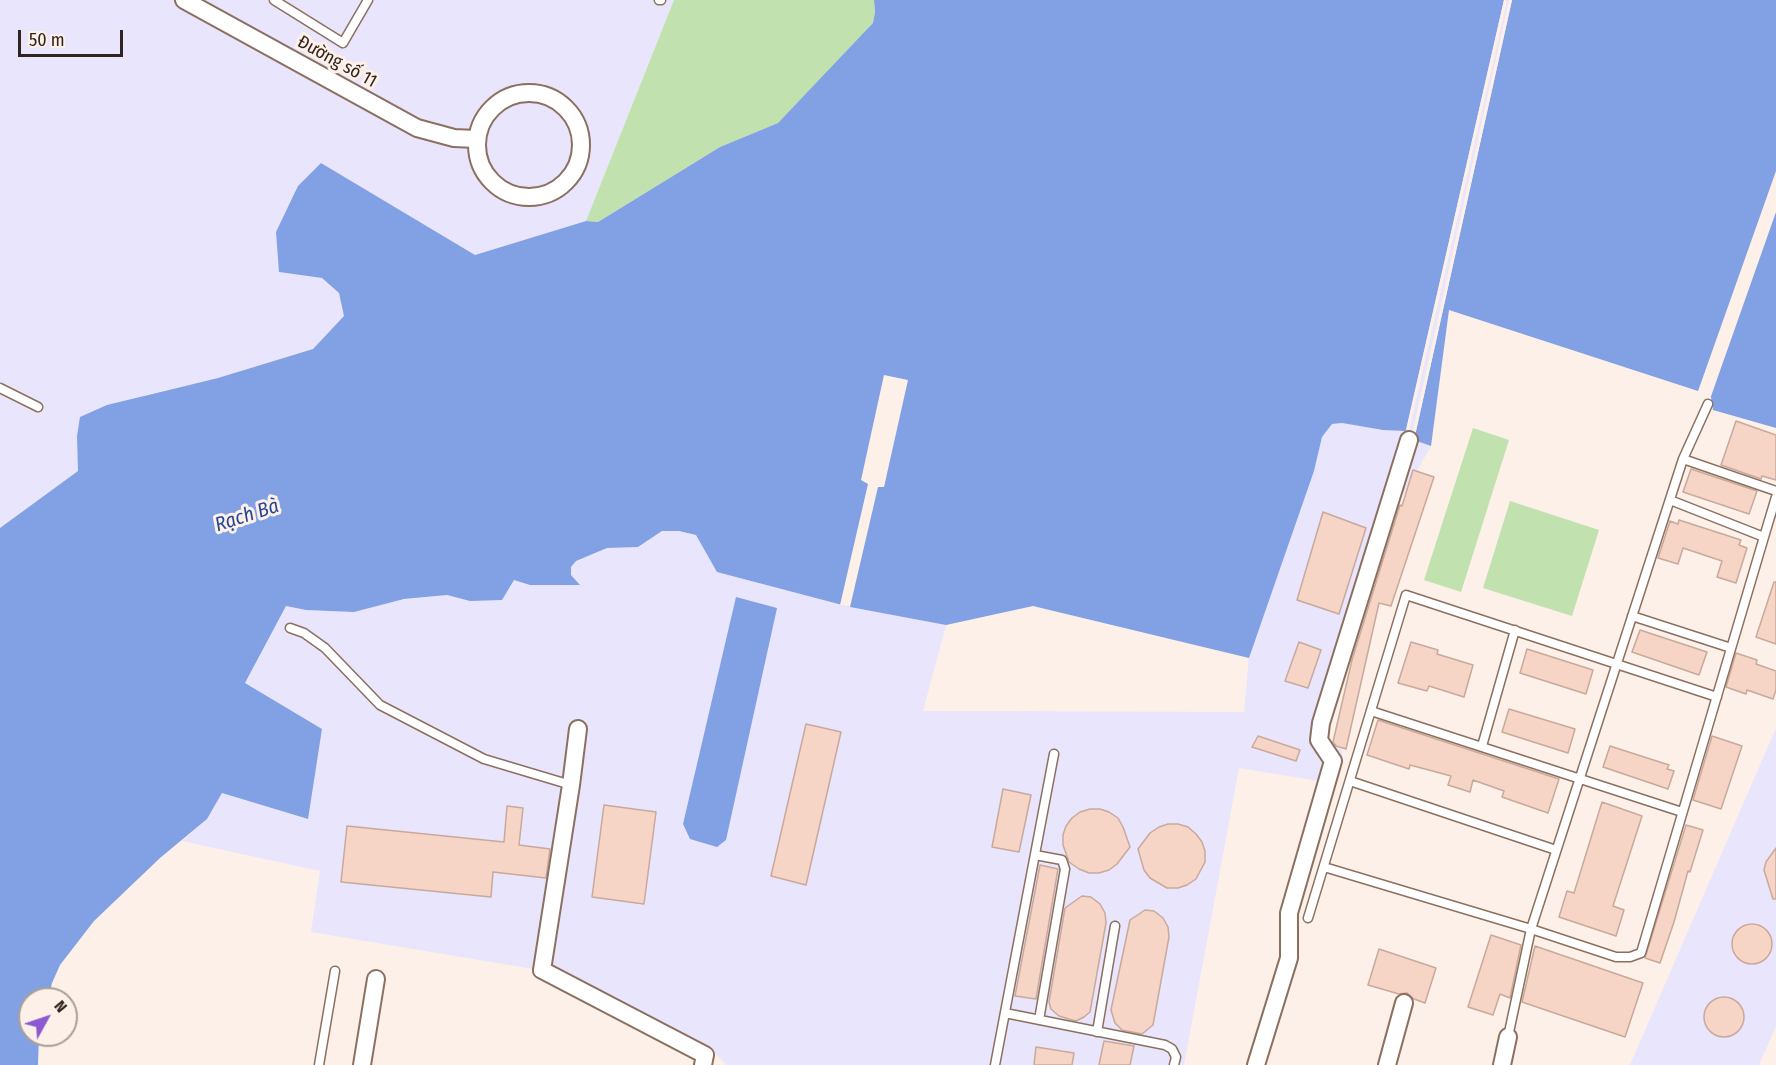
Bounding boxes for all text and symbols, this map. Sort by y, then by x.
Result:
scale bar [21,18,126,56]
text: 50 m [29,29,65,51]
street label: Đường số 11 [294,31,380,93]
water label: Rạch Bà [212,494,282,538]
north arrow [18,987,78,1047]
text: N [50,997,71,1016]

